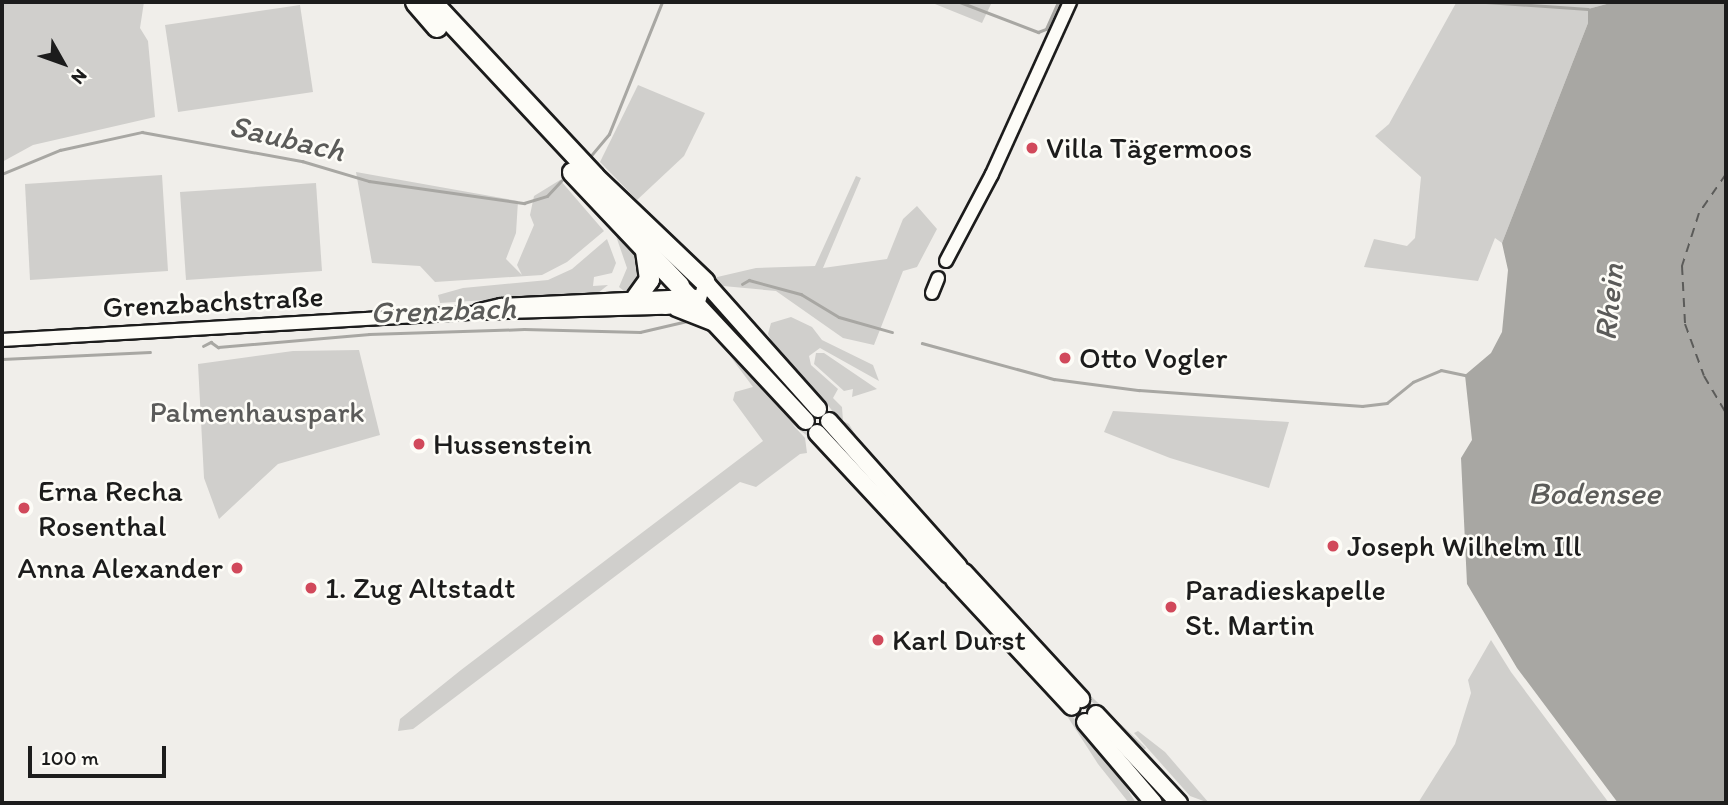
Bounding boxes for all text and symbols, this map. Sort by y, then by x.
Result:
north arrow [28,28,98,98]
text: N [67,65,92,89]
water label: Saubach [226,106,348,170]
place label: Villa Tägermoos [1046,130,1249,166]
marker: Villa Tägermoos [1024,140,1040,156]
water label: Rhein [1586,262,1632,342]
street label: Grenzbachstraße [101,278,325,326]
water label: Grenzbach [369,288,517,332]
place label: Otto Vogler [1079,340,1226,376]
marker: Otto Vogler [1057,350,1073,366]
park label: Palmenhauspark [149,394,365,430]
place label: Hussenstein [433,426,592,462]
marker: Hussenstein [411,436,427,452]
place label: Erna Recha Rosenthal [38,473,181,544]
water label: Bodensee [1528,474,1660,512]
marker: Erna Recha Rosenthal [16,500,32,516]
place label: Joseph Wilhelm Ill [1347,528,1582,564]
marker: Joseph Wilhelm Ill [1325,538,1341,554]
place label: Anna Alexander [18,550,223,586]
marker: Anna Alexander [229,560,245,576]
place label: 1. Zug Altstadt [325,570,515,606]
place label: Paradieskapelle St. Martin [1185,572,1386,642]
marker: 1. Zug Altstadt [303,580,319,596]
marker: Paradieskapelle St. Martin [1163,599,1179,615]
place label: Karl Durst [892,622,1027,658]
marker: Karl Durst [870,632,886,648]
scale bar [32,732,170,776]
text: 100 m [41,745,99,770]

